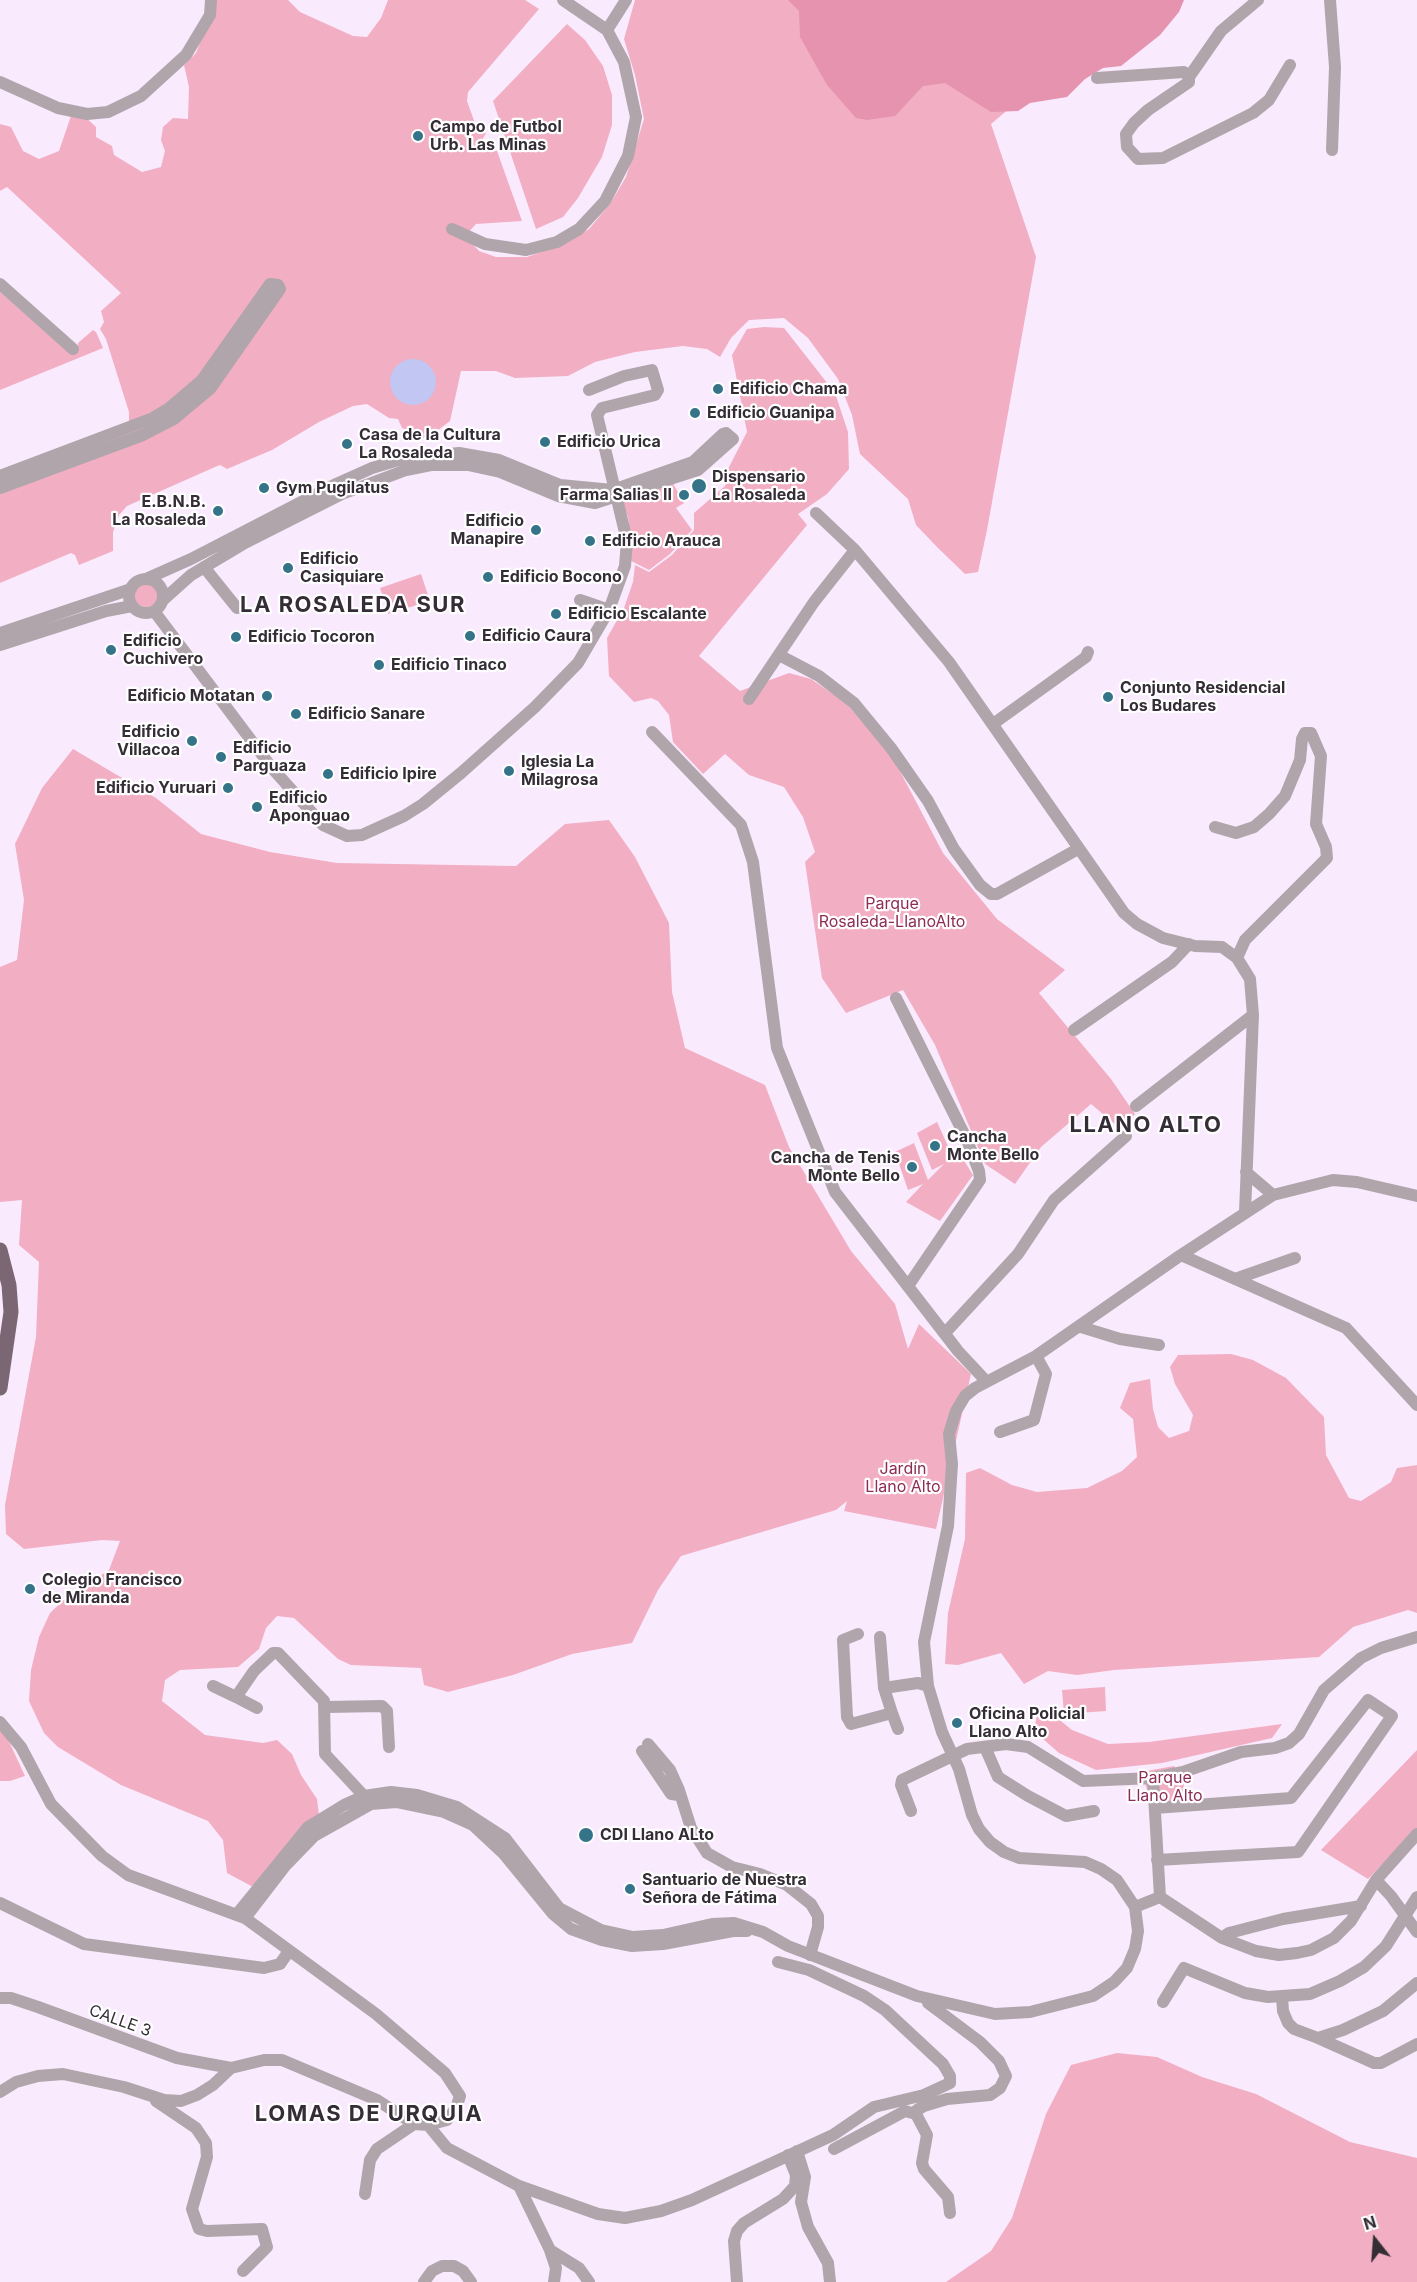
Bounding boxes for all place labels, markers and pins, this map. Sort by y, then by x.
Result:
place label: Campo de Futbol Urb. Las Minas [430,117,562,155]
marker: Campo de Futbol Urb. Las Minas [411,129,425,143]
place label: Edificio Chama [730,379,847,399]
marker: Edificio Chama [711,382,725,396]
place label: Edificio Guanipa [707,403,834,423]
marker: Edificio Guanipa [688,406,702,420]
place label: Casa de la Cultura La Rosaleda [359,425,501,463]
place label: Edificio Urica [557,432,661,452]
marker: Edificio Urica [538,435,552,449]
marker: Casa de la Cultura La Rosaleda [340,437,354,451]
place label: Dispensario La Rosaleda [712,467,806,505]
marker: Dispensario La Rosaleda [690,477,708,495]
place label: Gym Pugilatus [276,478,389,498]
marker: Gym Pugilatus [257,481,271,495]
place label: Farma Salias II [560,485,672,505]
marker: Farma Salias II [677,488,691,502]
place label: E.B.N.B. La Rosaleda [112,492,206,530]
marker: E.B.N.B. La Rosaleda [211,504,225,518]
place label: Edificio Manapire [450,511,524,549]
marker: Edificio Manapire [529,523,543,537]
place label: Edificio Arauca [602,531,721,551]
marker: Edificio Arauca [583,534,597,548]
place label: Edificio Casiquiare [300,549,384,587]
marker: Edificio Casiquiare [281,561,295,575]
place label: Edificio Bocono [500,567,622,587]
marker: Edificio Bocono [481,570,495,584]
place label: Edificio Escalante [568,604,707,624]
marker: Edificio Escalante [549,607,563,621]
place label: Edificio Caura [482,626,591,646]
place label: Edificio Tocoron [248,627,375,647]
marker: Edificio Caura [463,629,477,643]
marker: Edificio Tocoron [229,630,243,644]
place label: Edificio Cuchivero [123,631,203,669]
marker: Edificio Cuchivero [104,643,118,657]
place label: Edificio Tinaco [391,655,507,675]
marker: Edificio Tinaco [372,658,386,672]
place label: Conjunto Residencial Los Budares [1120,678,1285,716]
place label: Edificio Motatan [128,686,255,706]
marker: Edificio Motatan [260,689,274,703]
marker: Conjunto Residencial Los Budares [1101,690,1115,704]
place label: Edificio Sanare [308,704,425,724]
marker: Edificio Sanare [289,707,303,721]
place label: Edificio Villacoa [117,722,180,760]
marker: Edificio Villacoa [185,734,199,748]
place label: Edificio Parguaza [233,738,306,776]
marker: Edificio Parguaza [214,750,228,764]
place label: Iglesia La Milagrosa [521,752,598,790]
place label: Edificio Ipire [340,764,437,784]
marker: Iglesia La Milagrosa [502,764,516,778]
marker: Edificio Ipire [321,767,335,781]
place label: Edificio Yuruari [96,778,216,798]
marker: Edificio Yuruari [221,781,235,795]
place label: Edificio Aponguao [269,788,350,826]
marker: Edificio Aponguao [250,800,264,814]
place label: Cancha Monte Bello [947,1127,1039,1165]
marker: Cancha Monte Bello [928,1139,942,1153]
place label: Cancha de Tenis Monte Bello [771,1148,900,1186]
marker: Cancha de Tenis Monte Bello [905,1160,919,1174]
place label: Colegio Francisco de Miranda [42,1570,182,1608]
marker: Colegio Francisco de Miranda [23,1582,37,1596]
place label: Oficina Policial Llano Alto [969,1704,1085,1742]
marker: Oficina Policial Llano Alto [950,1716,964,1730]
place label: CDI Llano ALto [600,1825,714,1845]
marker: CDI Llano ALto [577,1826,595,1844]
place label: Santuario de Nuestra Señora de Fátima [642,1870,807,1908]
marker: Santuario de Nuestra Señora de Fátima [623,1882,637,1896]

